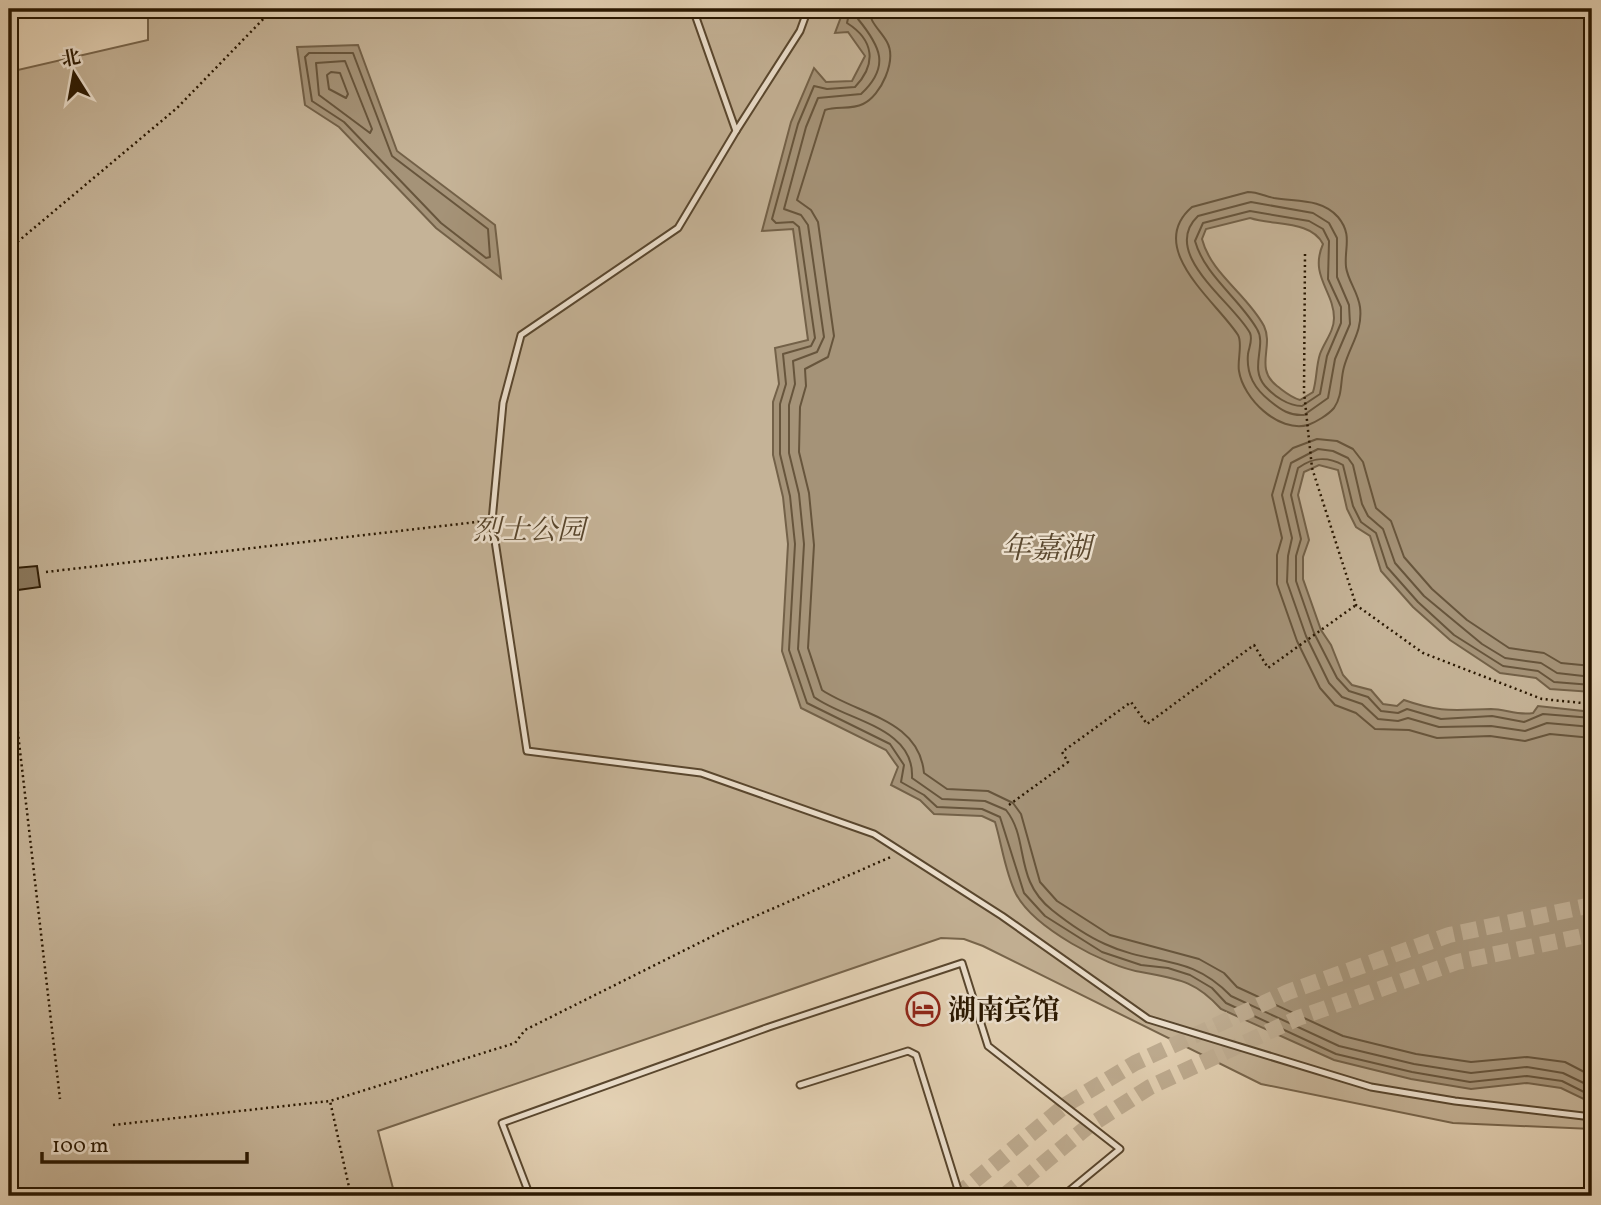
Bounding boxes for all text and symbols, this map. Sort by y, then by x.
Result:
north arrow [38,38,108,108]
text: 北 [59,45,83,74]
park label: 烈士公园 [473,512,589,551]
water label: 年嘉湖 [1001,529,1096,571]
hotel icon: 湖南宾馆 [904,990,942,1028]
place label: 湖南宾馆 [948,992,1060,1031]
scale bar [42,1121,247,1165]
text: 100 m [52,1132,109,1161]

